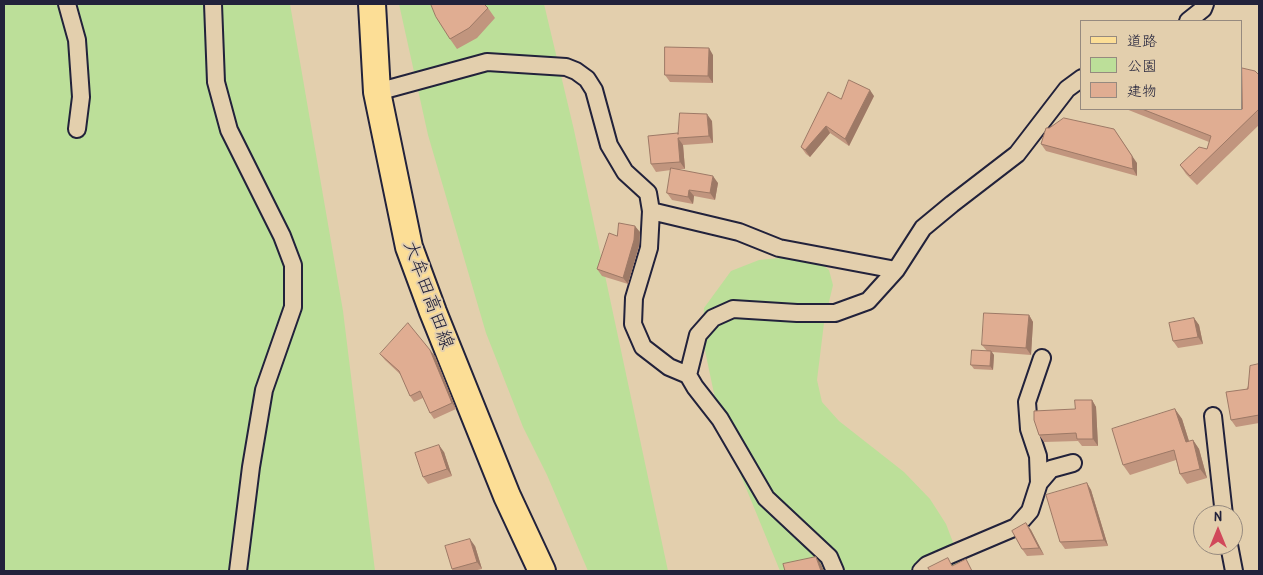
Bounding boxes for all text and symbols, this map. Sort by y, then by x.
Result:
legend [1080,20,1243,110]
text: 道路 [1127,30,1157,51]
text: 公園 [1127,55,1157,76]
text: 建物 [1127,80,1157,101]
street label: 大牟田高田線 [398,238,458,352]
north arrow [1193,505,1243,555]
text: N [1214,506,1222,525]

